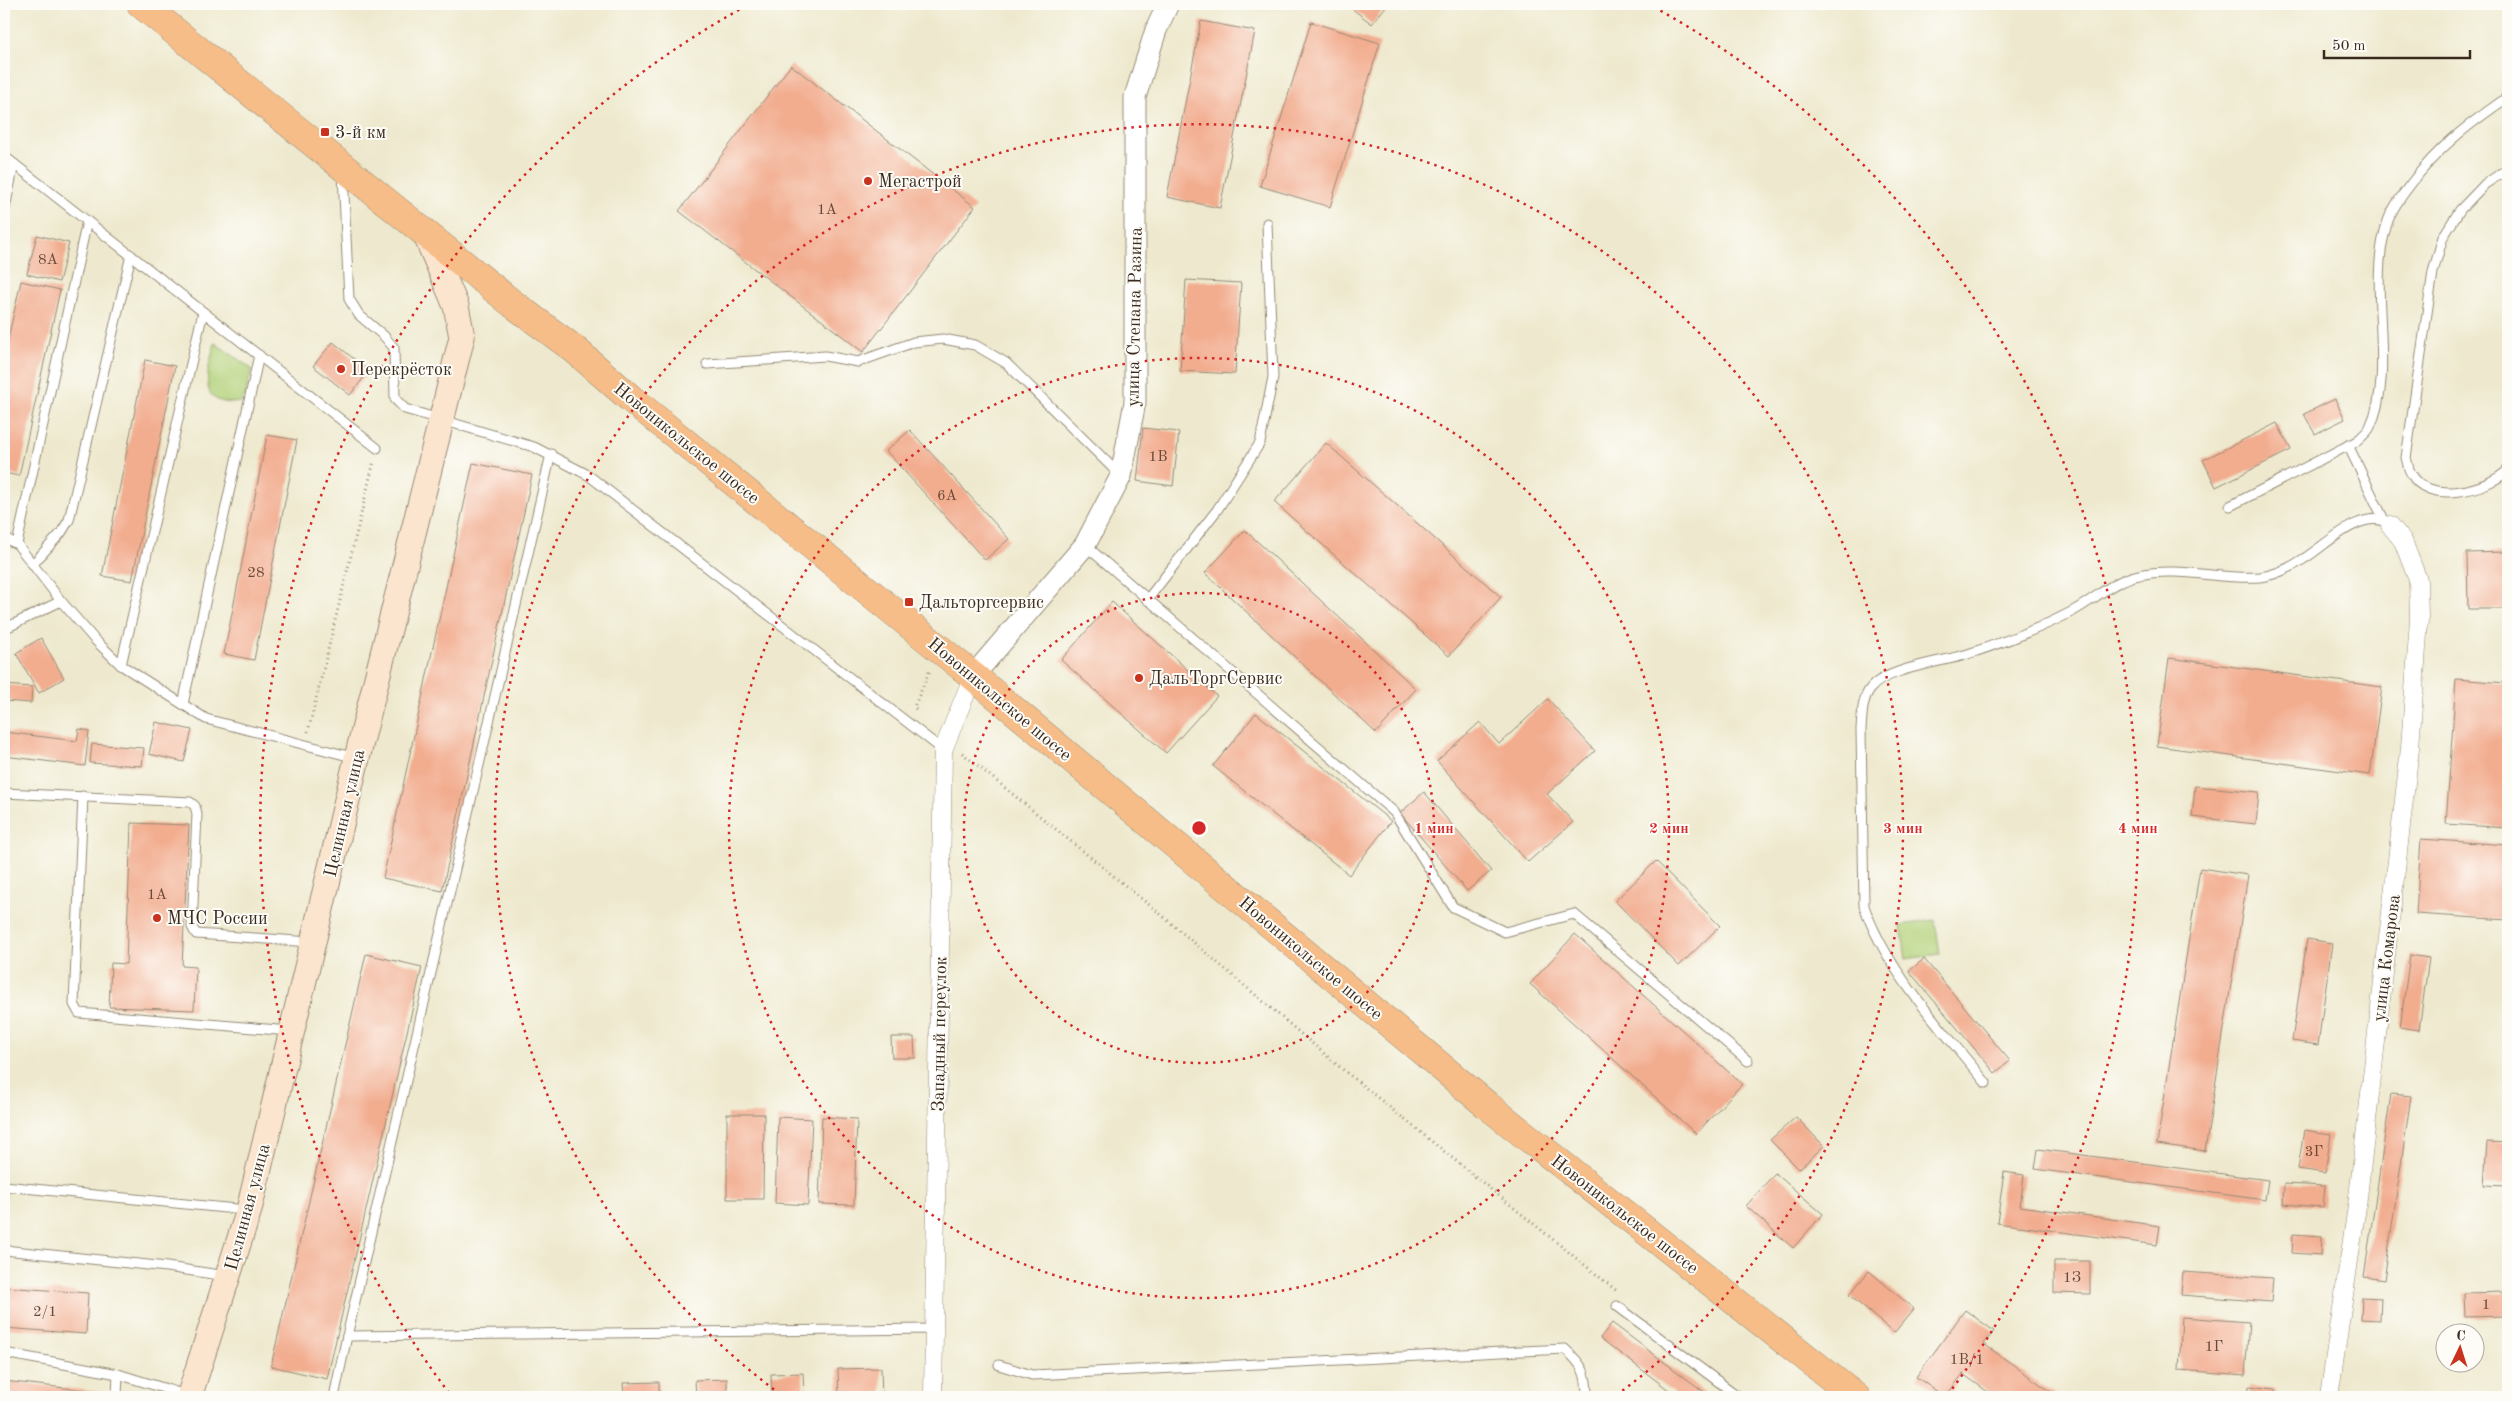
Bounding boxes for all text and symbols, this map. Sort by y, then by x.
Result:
scale bar [2324,28,2471,60]
text: 50 m [2332,39,2366,54]
place label: 3-й км [335,124,386,142]
marker: 3-й км [319,126,331,138]
place label: Мегастрой [878,173,962,191]
marker: Мегастрой [862,175,874,187]
house number: 1А [817,203,838,218]
street label: улица Степана Разина [1124,227,1146,407]
house number: 8А [38,253,59,268]
place label: Перекрёсток [351,361,452,379]
marker: Перекрёсток [335,363,347,375]
street label: Новоникольское шоссе [610,380,763,508]
house number: 1В [1148,450,1168,465]
house number: 6А [937,489,958,504]
house number: 28 [247,566,265,581]
place label: Дальторгсервис [919,594,1044,612]
marker: Дальторгсервис [903,596,915,608]
street label: Новоникольское шоссе [924,635,1075,765]
place label: ДальТоргСервис [1149,670,1282,688]
marker: ДальТоргСервис [1133,672,1145,684]
street label: Целинная улица [322,748,368,879]
centre of rings [1190,819,1208,837]
text: 1 мин [1414,822,1454,837]
text: 2 мин [1649,822,1689,837]
text: 3 мин [1883,822,1923,837]
text: 4 мин [2118,822,2158,837]
house number: 1А [147,888,168,903]
street label: улица Комарова [2370,893,2404,1023]
street label: Новоникольское шоссе [1235,894,1386,1024]
place label: МЧС России [167,910,268,928]
marker: МЧС России [151,912,163,924]
street label: Западный переулок [930,956,950,1112]
street label: Целинная улица [222,1142,274,1273]
house number: 3Г [2305,1145,2323,1160]
street label: Новоникольское шоссе [1547,1152,1701,1278]
house number: 1З [2063,1271,2081,1286]
house number: 1 [2482,1298,2490,1313]
house number: 2/1 [33,1305,57,1320]
north arrow [2434,1324,2484,1374]
text: С [2456,1329,2466,1343]
house number: 1Г [2205,1340,2223,1355]
house number: 1В/1 [1950,1353,1984,1368]

